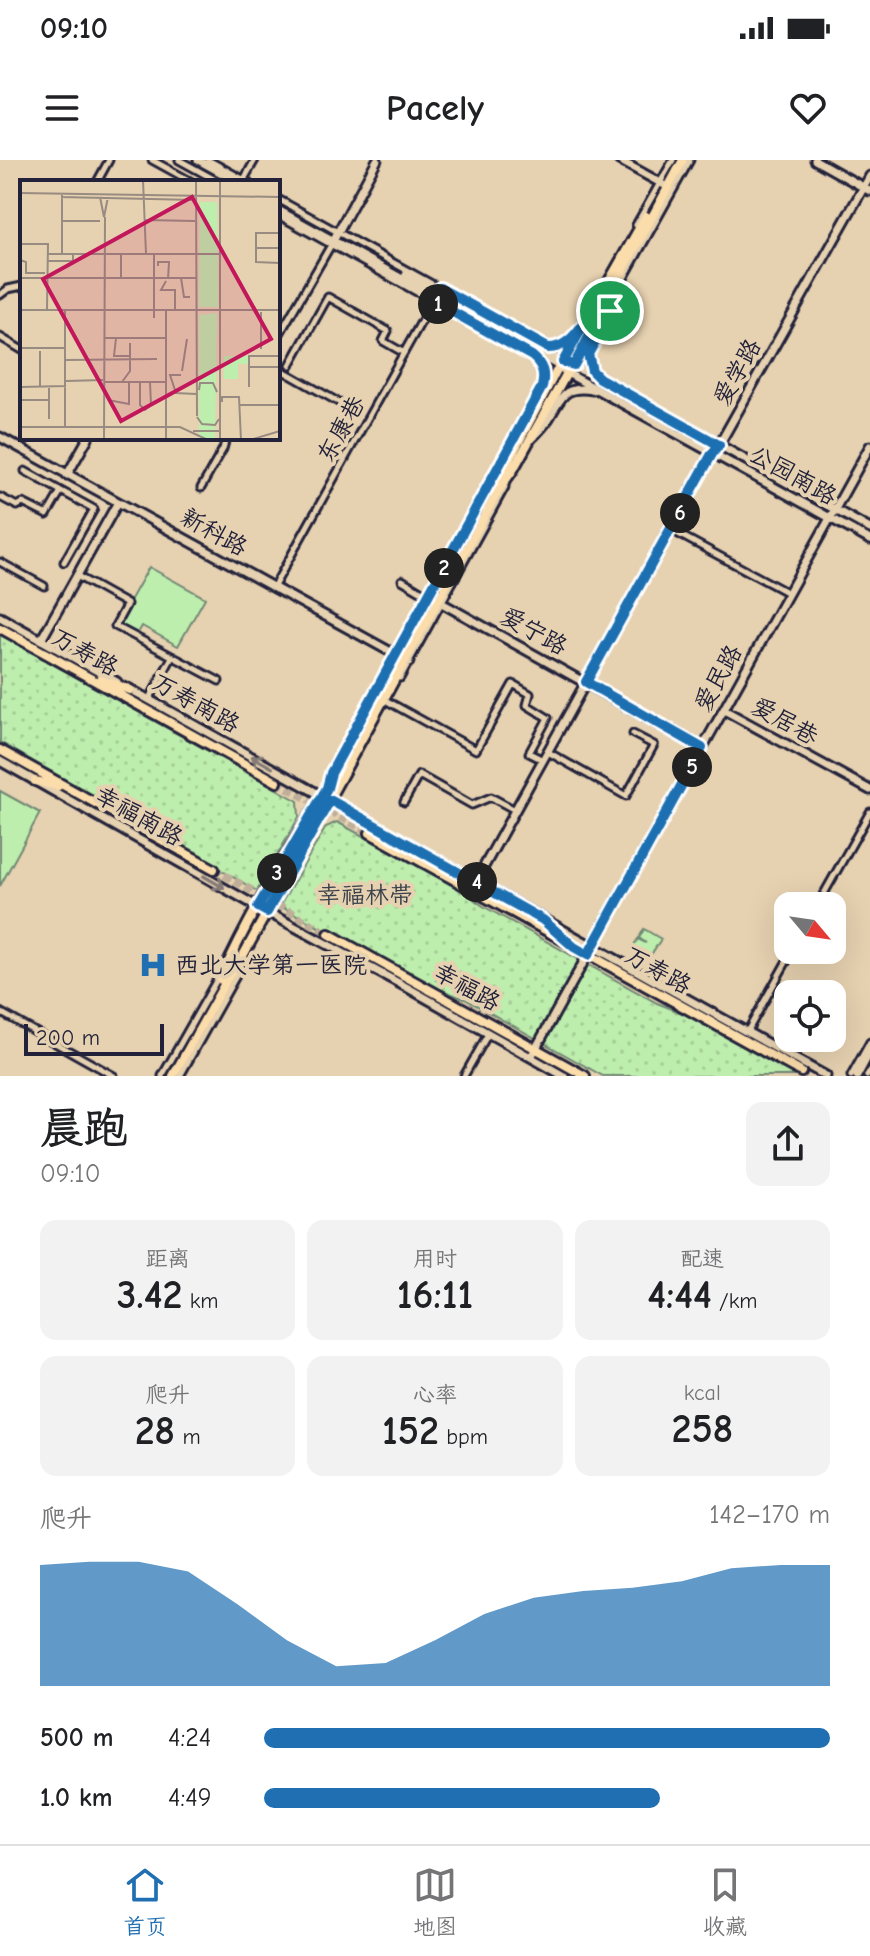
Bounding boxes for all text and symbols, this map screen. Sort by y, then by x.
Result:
text: 09:10 [40,11,108,46]
icon: menu [40,86,84,130]
icon: heart [786,86,830,130]
text: Pacely [386,88,484,129]
inset map [20,180,280,440]
pin [576,277,644,345]
pin: 1 [418,284,458,324]
icon: arrive [588,289,632,333]
text: 1 [434,291,442,317]
street label: 爱学路 [707,334,767,410]
street label: 东康巷 [311,391,371,467]
street label: 公园南路 [744,439,842,511]
pin: 6 [660,493,700,533]
text: 6 [674,500,686,526]
street label: 新科路 [176,502,252,562]
pin: 2 [424,548,464,588]
text: 2 [439,555,449,581]
street label: 爱宁路 [496,601,572,661]
street label: 万寿路 [47,622,123,682]
street label: 爱民路 [688,640,748,716]
street label: 万寿南路 [147,667,245,739]
street label: 爱居巷 [747,691,823,751]
pin: 5 [672,747,712,787]
one-way arrow [250,754,274,769]
text: 5 [686,754,698,780]
street label: 幸福南路 [90,780,188,852]
pin: 3 [257,853,297,893]
text: 3 [272,860,282,886]
pin: 4 [457,862,497,902]
text: 4 [472,869,482,895]
one-way arrow [202,874,225,890]
park label: 幸福林带 [317,881,413,909]
north arrow [774,892,846,964]
map controls [774,892,846,1052]
street label: 万寿路 [620,940,696,1000]
hospital icon: 西北大学第一医院 [138,950,168,980]
place label: 西北大学第一医院 [175,951,367,979]
street label: 幸福路 [429,957,505,1017]
button: locate [774,980,846,1052]
scale bar [24,1020,164,1056]
text: 200 m [36,1025,100,1051]
button: share [746,1102,830,1186]
text: 晨跑 [40,1103,128,1154]
text: 09:10 [40,1159,100,1189]
text: 距离 [146,1246,190,1272]
text: 用时 [413,1246,457,1272]
text: 配速 [680,1246,724,1272]
text: 3.42 [117,1272,182,1318]
text: 16:11 [397,1272,473,1318]
text: 4:44 [647,1272,712,1318]
text: km [182,1288,219,1314]
text: /km [712,1288,758,1314]
text: kcal [684,1380,721,1406]
text: 爬升 [146,1382,190,1408]
text: 心率 [413,1382,457,1408]
text: 258 [672,1406,733,1452]
text: 28 [135,1408,175,1454]
text: 152 [382,1408,439,1454]
text: m [175,1424,201,1450]
text: bpm [439,1424,488,1450]
text: 142–170 m [709,1500,830,1530]
text: 爬升 [40,1504,92,1534]
text: 500 m [40,1723,114,1753]
text: 4:24 [168,1723,211,1753]
text: 1.0 km [40,1783,112,1813]
text: 4:49 [168,1783,212,1813]
tab: 首页 [123,1863,167,1940]
tab: 地图 [413,1863,457,1940]
tab: 收藏 [703,1863,747,1940]

